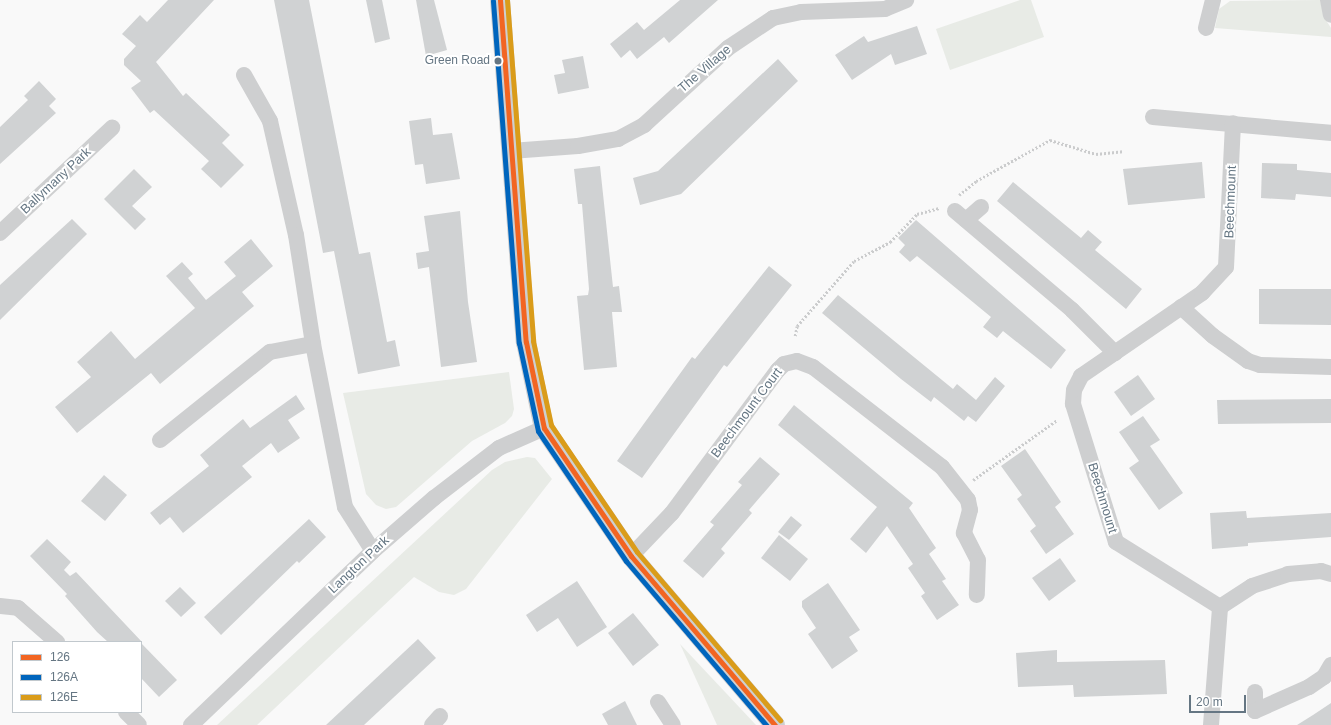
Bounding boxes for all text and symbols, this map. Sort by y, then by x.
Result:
street label: The Village [675,42,735,96]
place label: Green Road [425,54,490,68]
marker: Green Road [493,56,503,66]
street label: Ballymany Park [18,145,94,217]
street label: Beechmount [1222,165,1240,239]
street label: Beechmount Court [708,365,786,461]
street label: Beechmount [1084,461,1120,535]
street label: Langton Park [325,533,393,597]
legend [12,641,142,713]
text: 126 [50,650,70,664]
text: 126A [50,670,78,684]
scale bar [1191,687,1248,713]
text: 126E [50,690,78,704]
text: 20 m [1196,695,1223,709]

